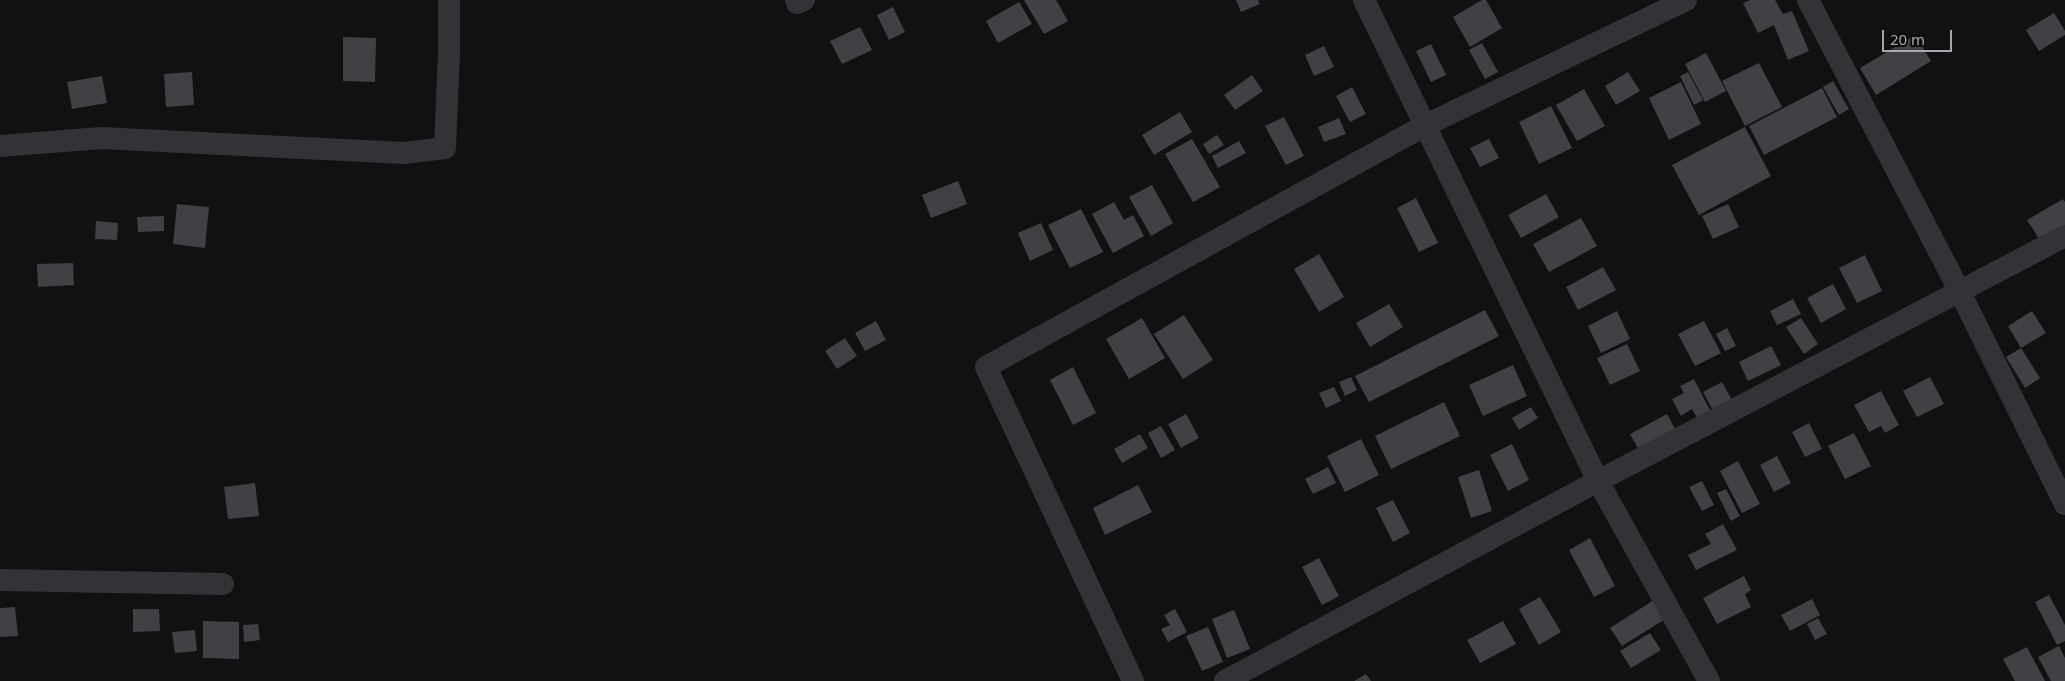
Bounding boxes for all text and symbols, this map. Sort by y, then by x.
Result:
scale bar [1885,20,1955,52]
text: 20 m [1890,29,1925,49]

